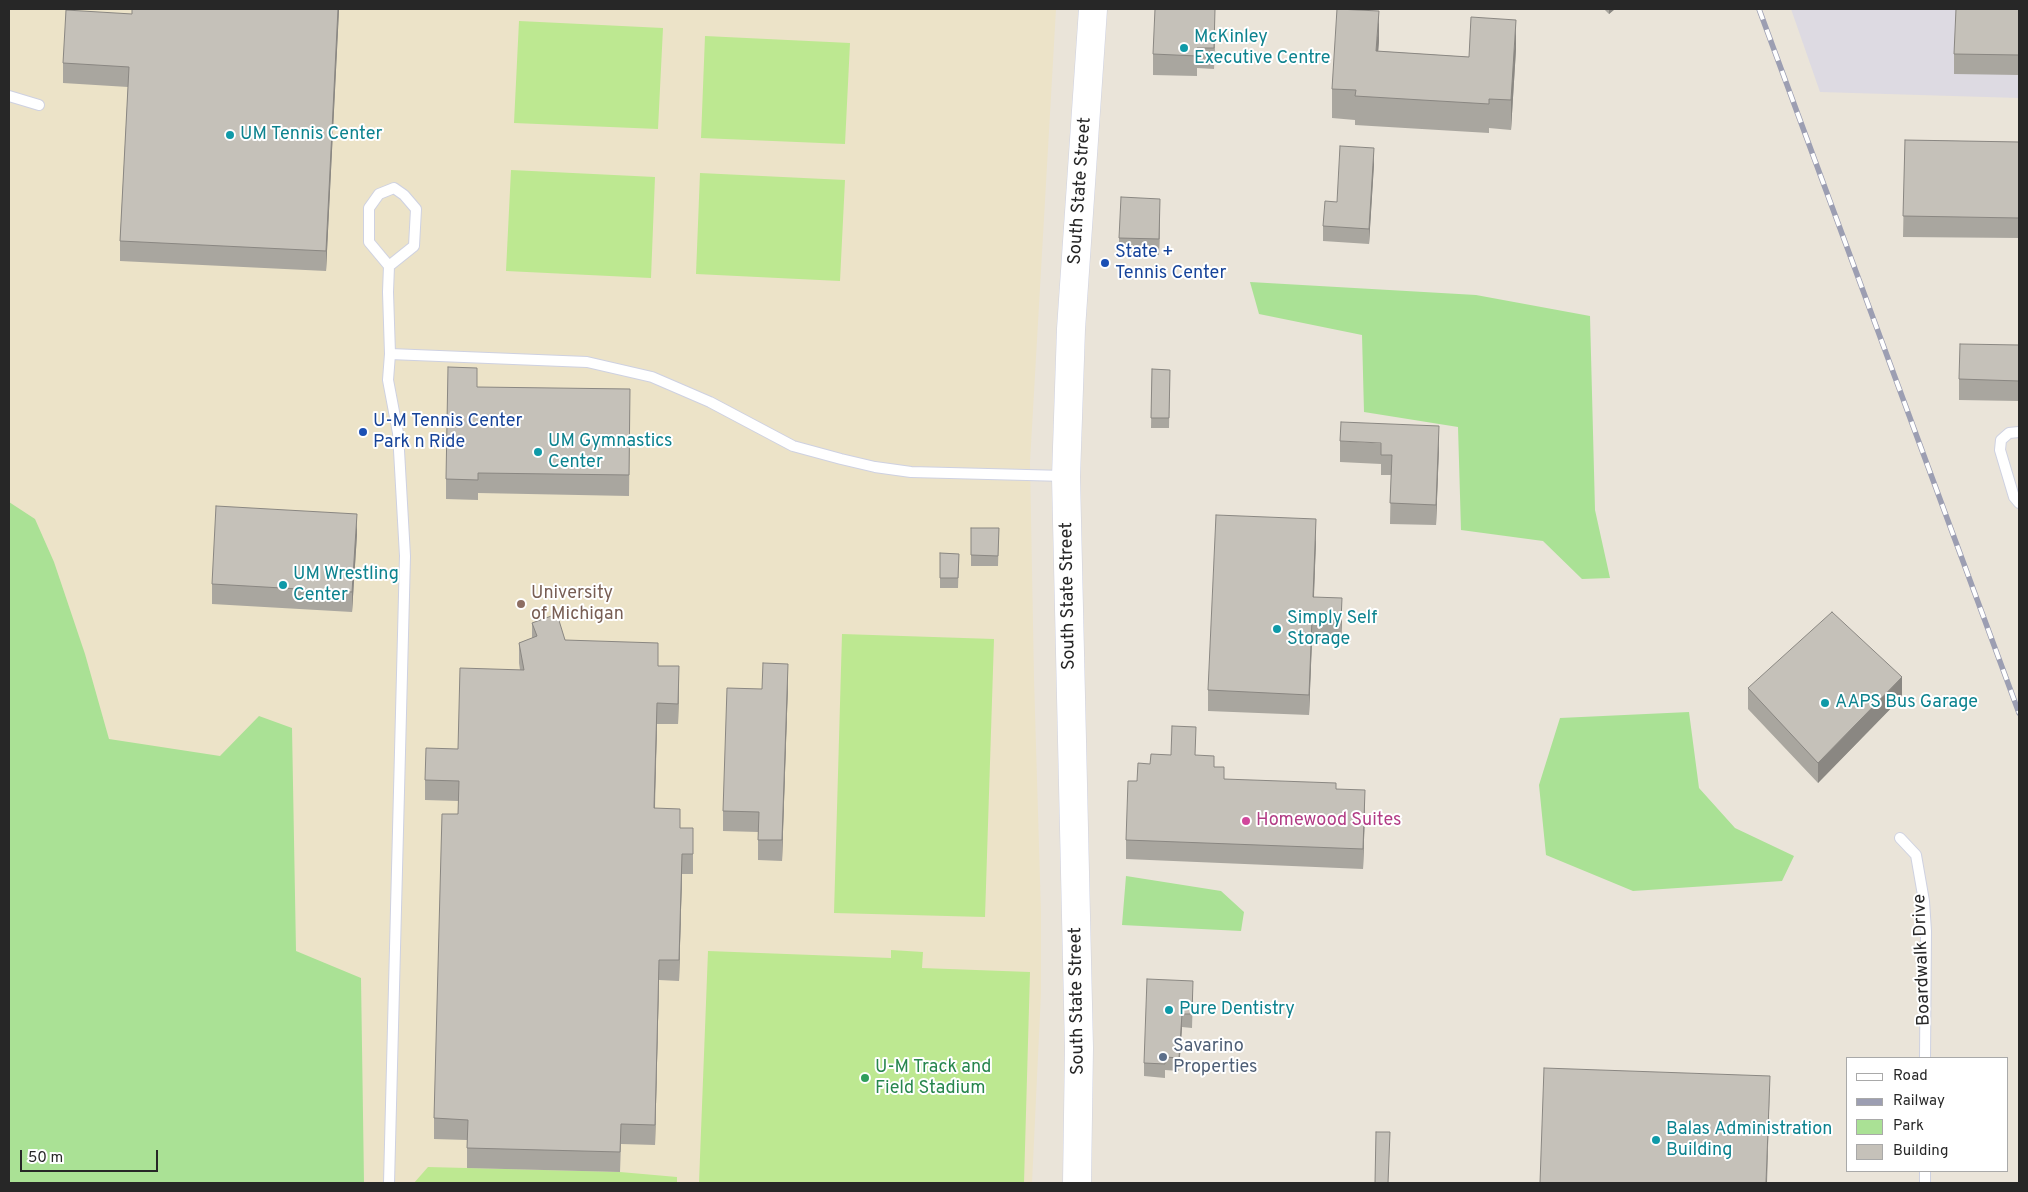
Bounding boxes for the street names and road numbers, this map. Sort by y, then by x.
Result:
street label: South State Street [1065,116,1097,266]
street label: South State Street [1057,522,1081,670]
street label: Boardwalk Drive [1910,894,1936,1026]
street label: South State Street [1066,927,1090,1075]

